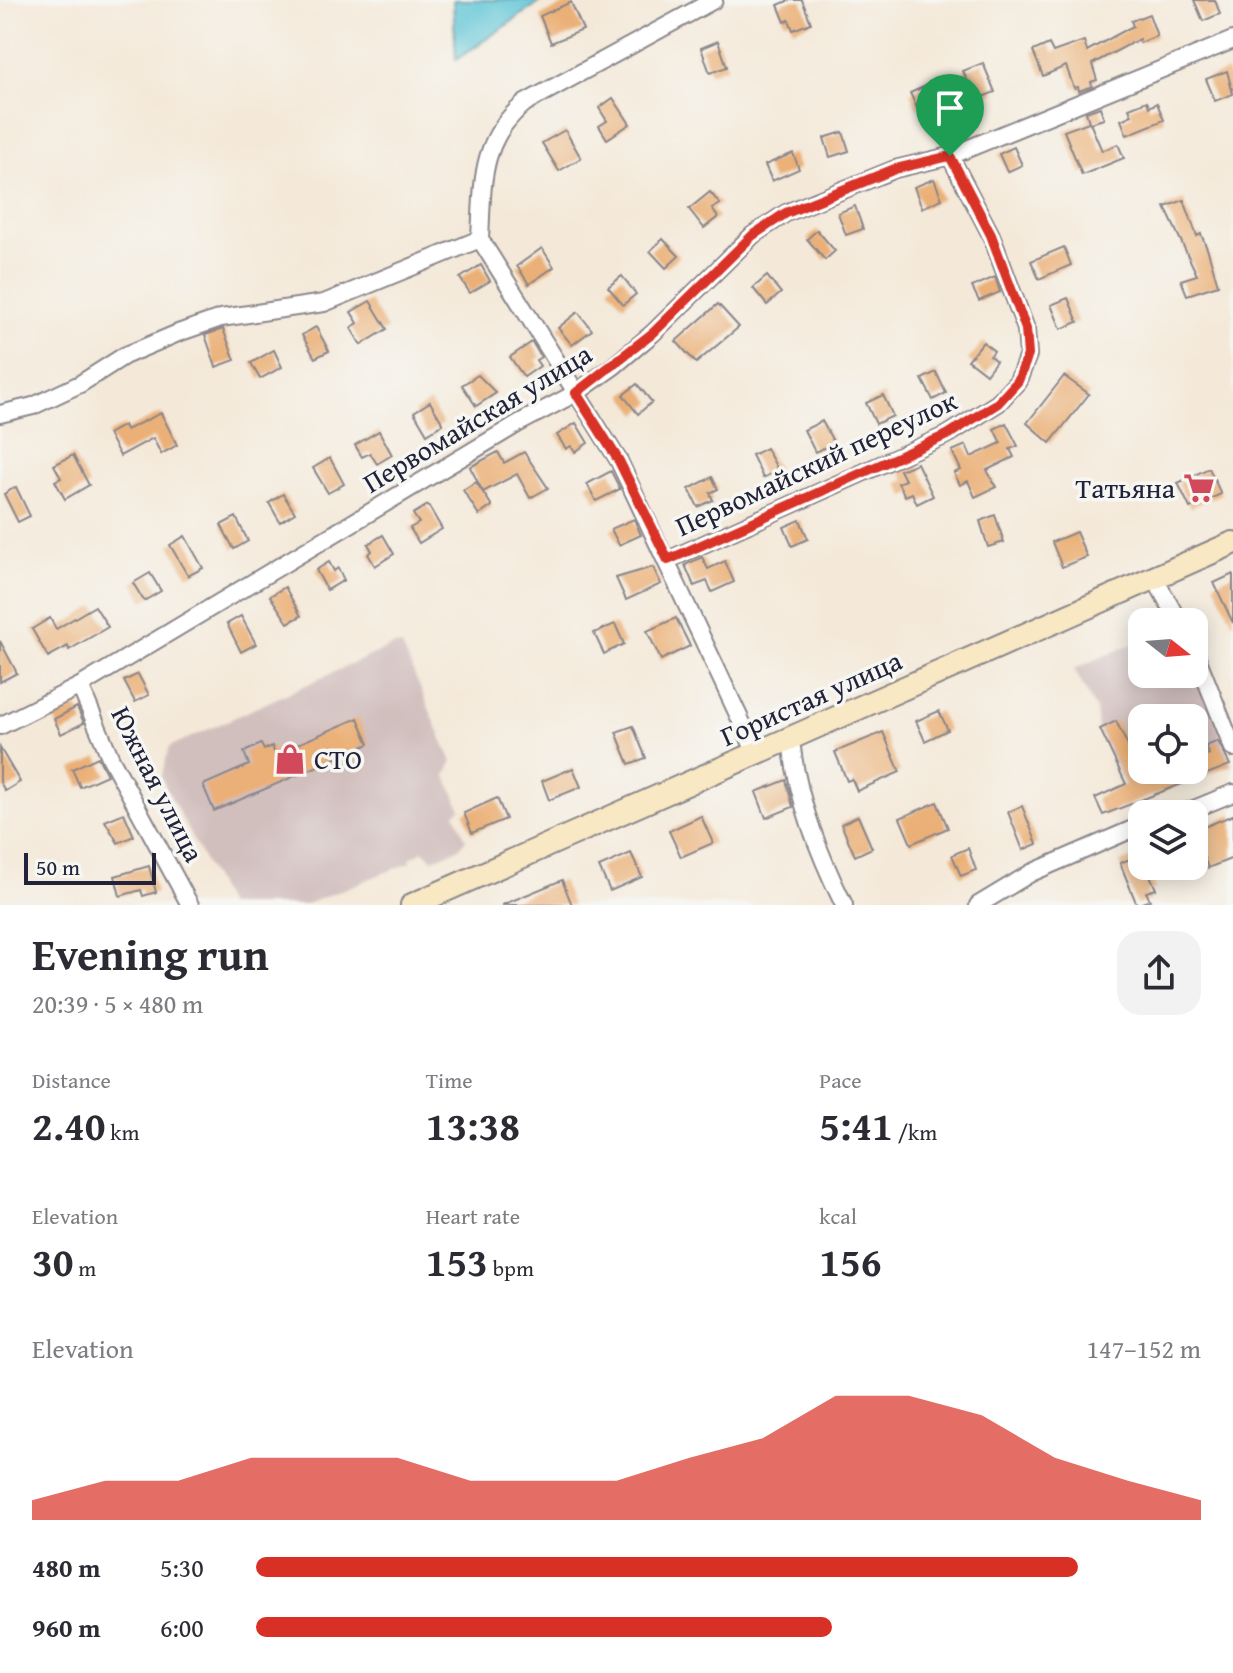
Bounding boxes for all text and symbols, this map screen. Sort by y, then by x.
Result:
pin [916,74,984,156]
icon: arrive [928,86,972,130]
street label: Первомайская улица [355,333,600,502]
street label: Первомайский переулок [668,379,964,546]
place label: Татьяна [1075,467,1176,508]
supermarket icon: Татьяна [1182,471,1216,505]
north arrow [1128,608,1208,688]
map controls [1128,608,1208,880]
street label: Гористая улица [713,639,909,756]
street label: Южная улица [102,699,216,869]
button: locate [1128,704,1208,784]
place label: СТО [314,738,362,779]
shop icon: СТО [273,742,307,776]
button: layers [1128,800,1208,880]
scale bar [24,849,156,885]
text: 50 m [36,851,80,883]
text: Evening run [32,922,269,986]
button: share [1117,931,1201,1015]
text: 20:39 · 5 × 480 m [32,984,203,1023]
text: Distance [32,1064,111,1096]
text: Time [426,1064,472,1096]
text: Pace [819,1064,862,1096]
text: 2.40 [32,1096,105,1155]
text: 13:38 [426,1096,520,1155]
text: 5:41 [819,1096,893,1155]
text: km [105,1116,139,1148]
text: /km [893,1116,937,1148]
text: Elevation [32,1200,118,1232]
text: Heart rate [426,1200,520,1232]
text: kcal [819,1200,857,1232]
text: 30 [32,1232,73,1291]
text: 153 [426,1232,488,1291]
text: 156 [819,1232,882,1291]
text: m [73,1252,96,1284]
text: bpm [488,1252,534,1284]
text: Elevation [32,1329,134,1368]
text: 147–152 m [1087,1329,1201,1368]
text: 480 m [32,1548,100,1587]
text: 5:30 [160,1548,204,1587]
text: 960 m [32,1608,100,1647]
text: 6:00 [160,1608,204,1647]

